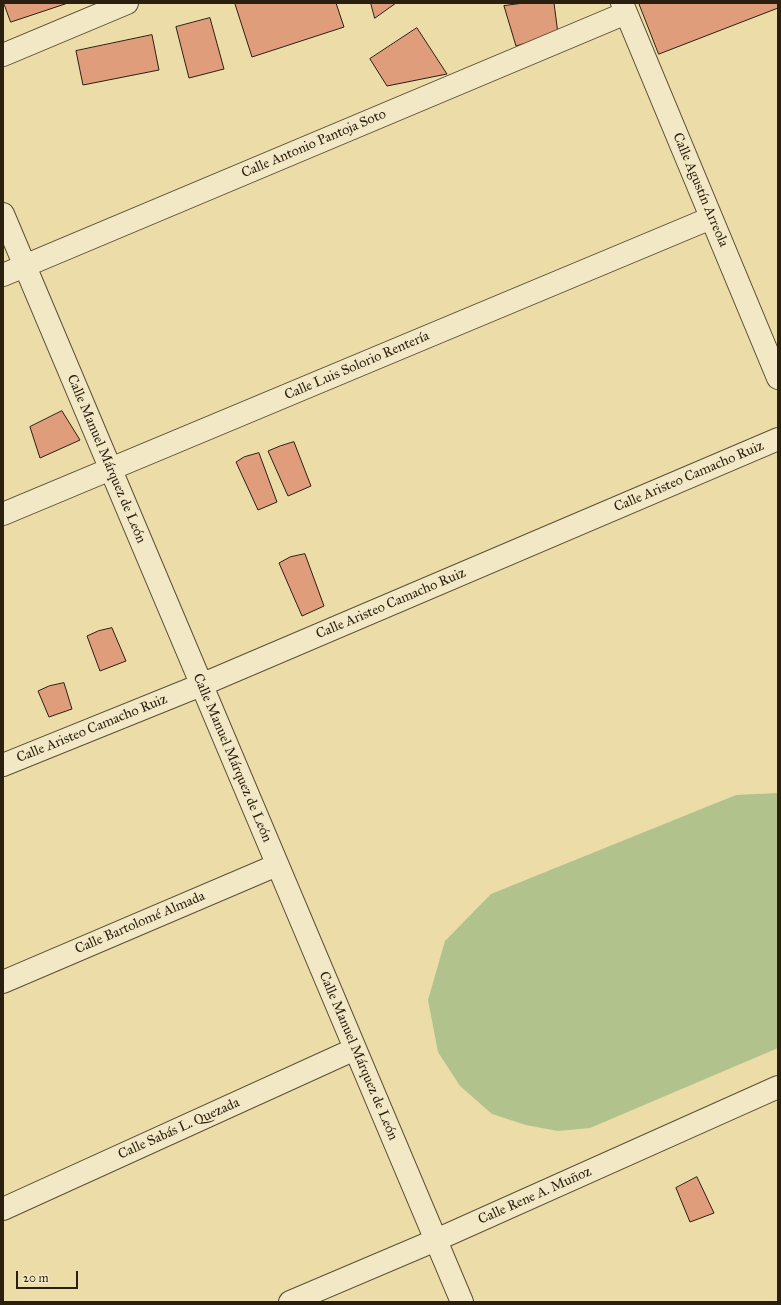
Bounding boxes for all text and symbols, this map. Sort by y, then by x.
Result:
street label: Calle Antonio Pantoja Soto [239,106,389,182]
street label: Calle Agustín Arreola [668,130,732,250]
street label: Calle Luis Solorio Rentería [282,328,432,404]
street label: Calle Manuel Márquez de León [63,372,149,546]
street label: Calle Aristeo Camacho Ruiz [612,438,766,516]
street label: Calle Aristeo Camacho Ruiz [314,565,468,643]
street label: Calle Manuel Márquez de León [189,671,275,845]
street label: Calle Aristeo Camacho Ruiz [14,691,170,767]
street label: Calle Bartolomé Almada [72,888,208,958]
street label: Calle Manuel Márquez de León [315,969,401,1143]
street label: Calle Sabás L. Quezada [116,1095,242,1163]
street label: Calle Rene A. Muñoz [476,1163,594,1229]
scale bar [18,1263,80,1289]
text: 20 m [23,1271,49,1285]

